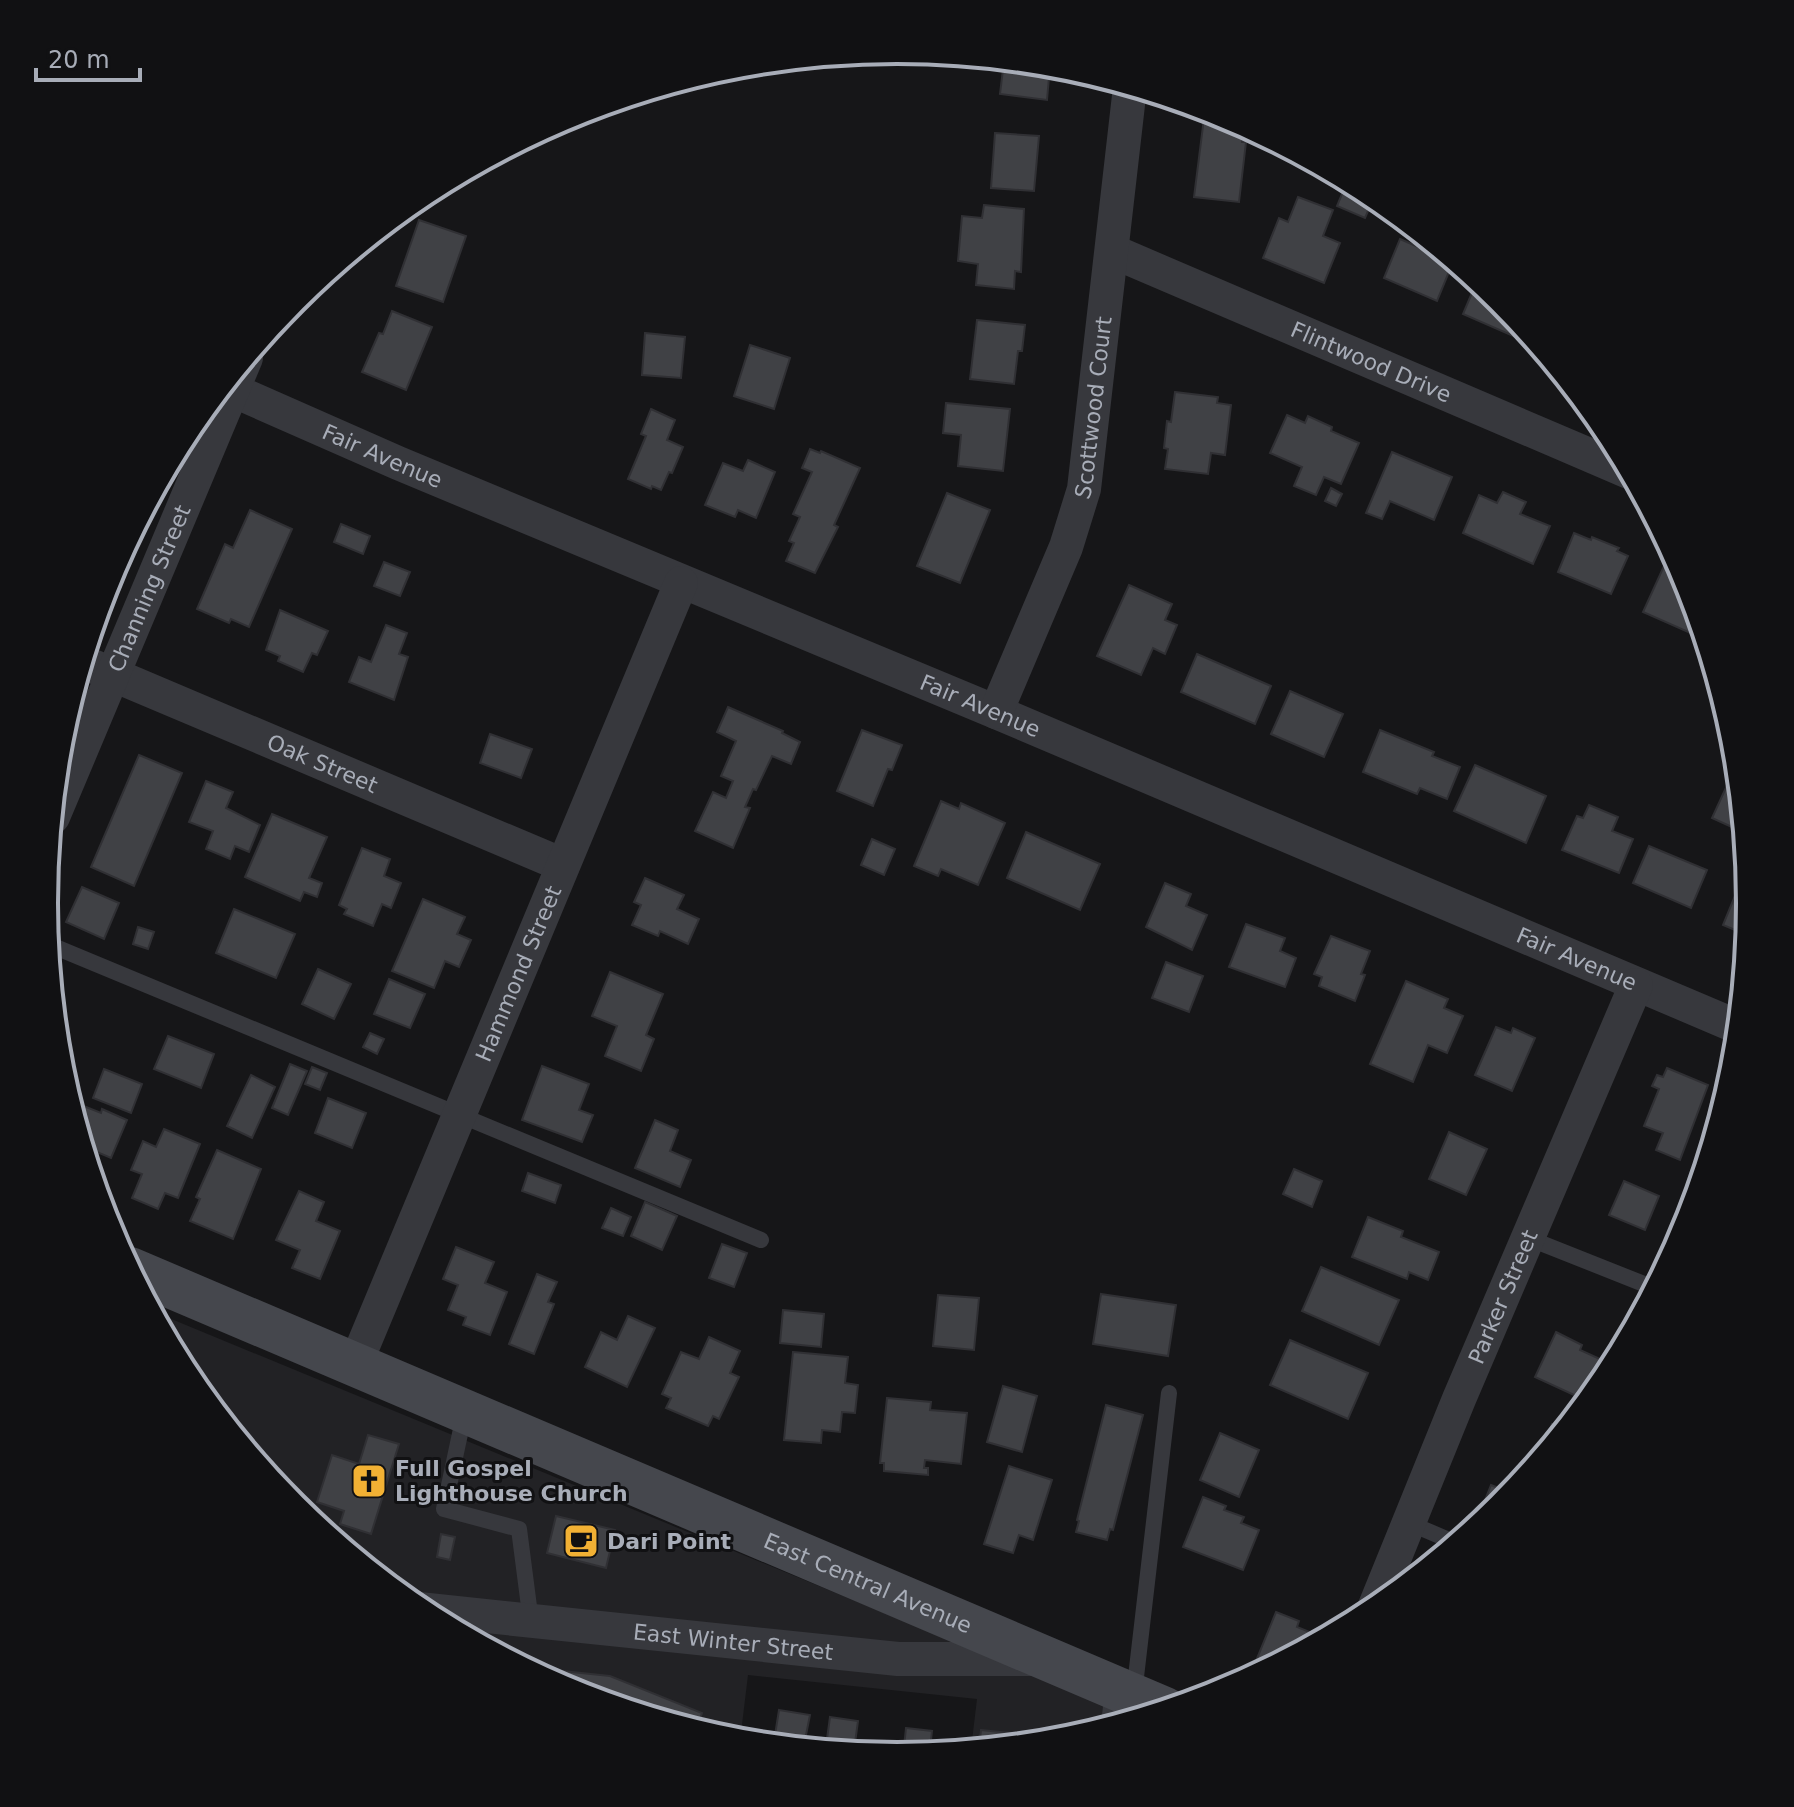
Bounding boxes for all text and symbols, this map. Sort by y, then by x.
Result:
scale bar [36,32,140,82]
text: 20 m [48,46,110,74]
street label: Scottwood Court [1069,315,1116,502]
street label: Flintwood Drive [1287,317,1455,407]
street label: Fair Avenue [319,419,446,493]
street label: Channing Street [103,501,195,676]
street label: Fair Avenue [916,669,1044,742]
street label: Oak Street [264,729,382,798]
street label: Hammond Street [470,882,566,1065]
street label: Fair Avenue [1513,922,1641,995]
street label: Parker Street [1463,1226,1543,1368]
place label: Full Gospel Lighthouse Church [395,1456,628,1506]
church icon: Full Gospel Lighthouse Church [350,1462,388,1500]
cafe icon: Dari Point [562,1522,600,1560]
street label: East Central Avenue [760,1528,976,1638]
place label: Dari Point [607,1529,732,1554]
street label: East Winter Street [632,1619,835,1665]

